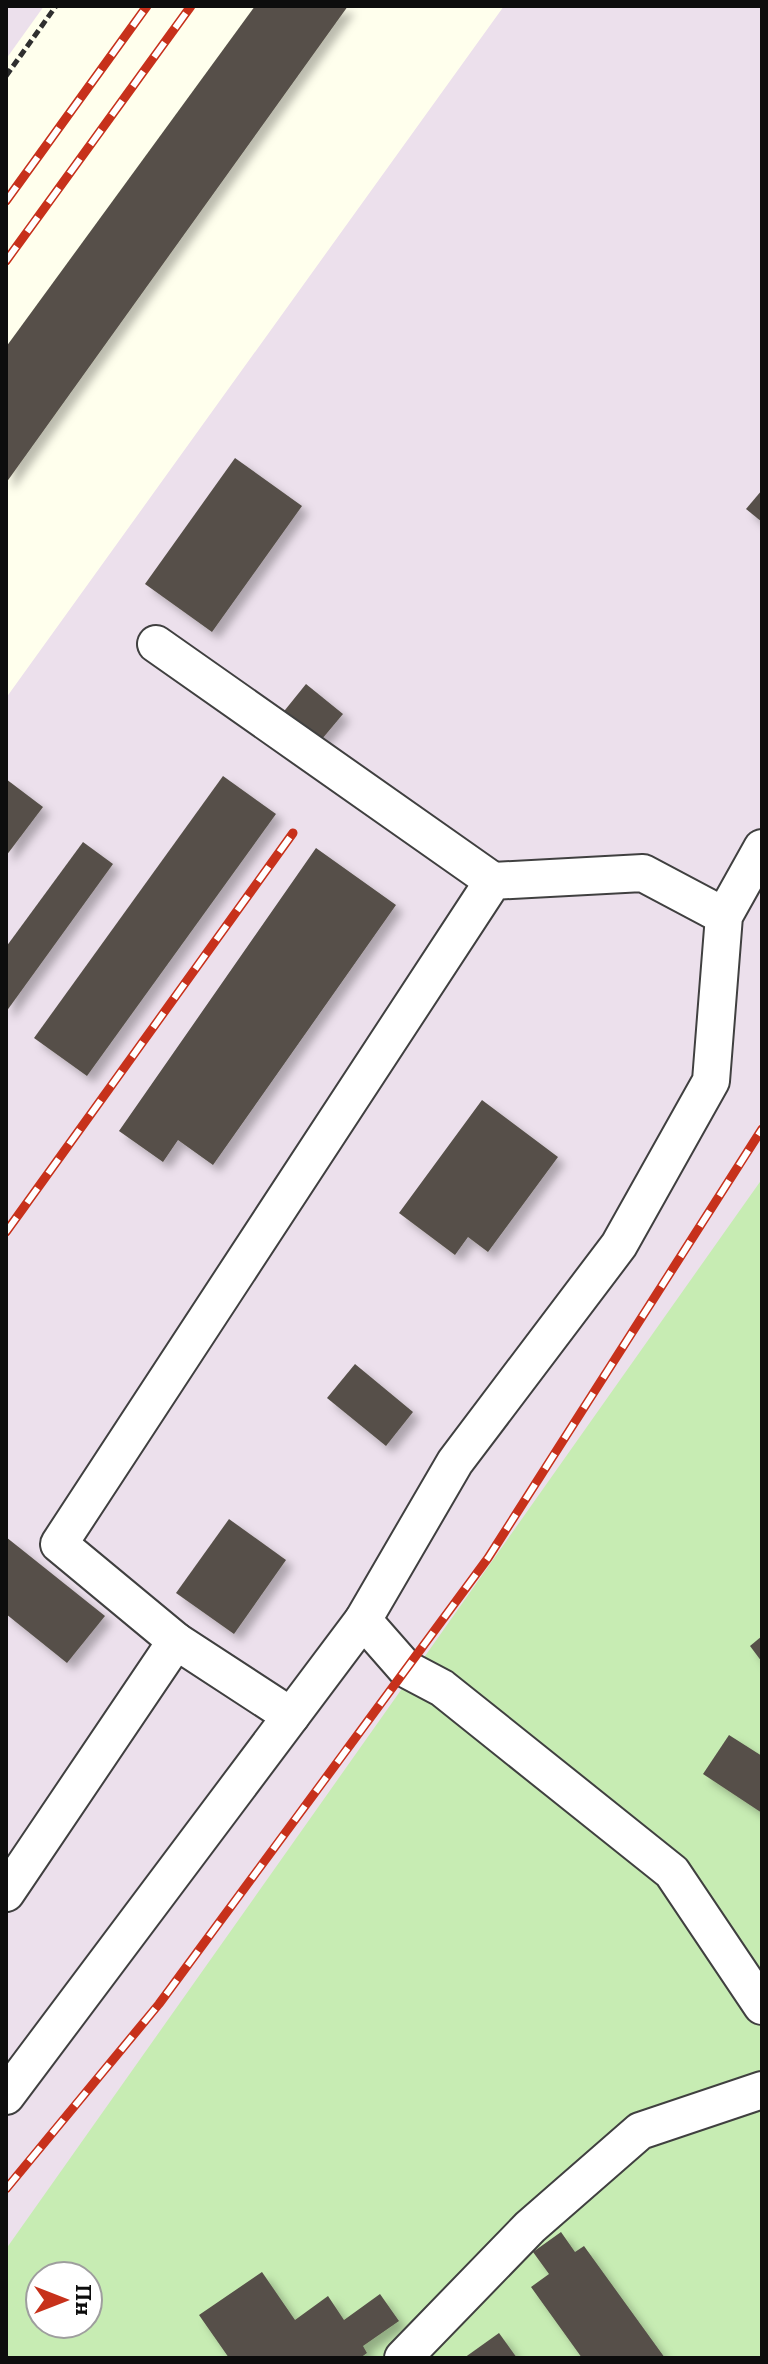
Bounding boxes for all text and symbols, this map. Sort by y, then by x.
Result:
north arrow [24,2260,104,2340]
text: Пн [70,2284,98,2316]

